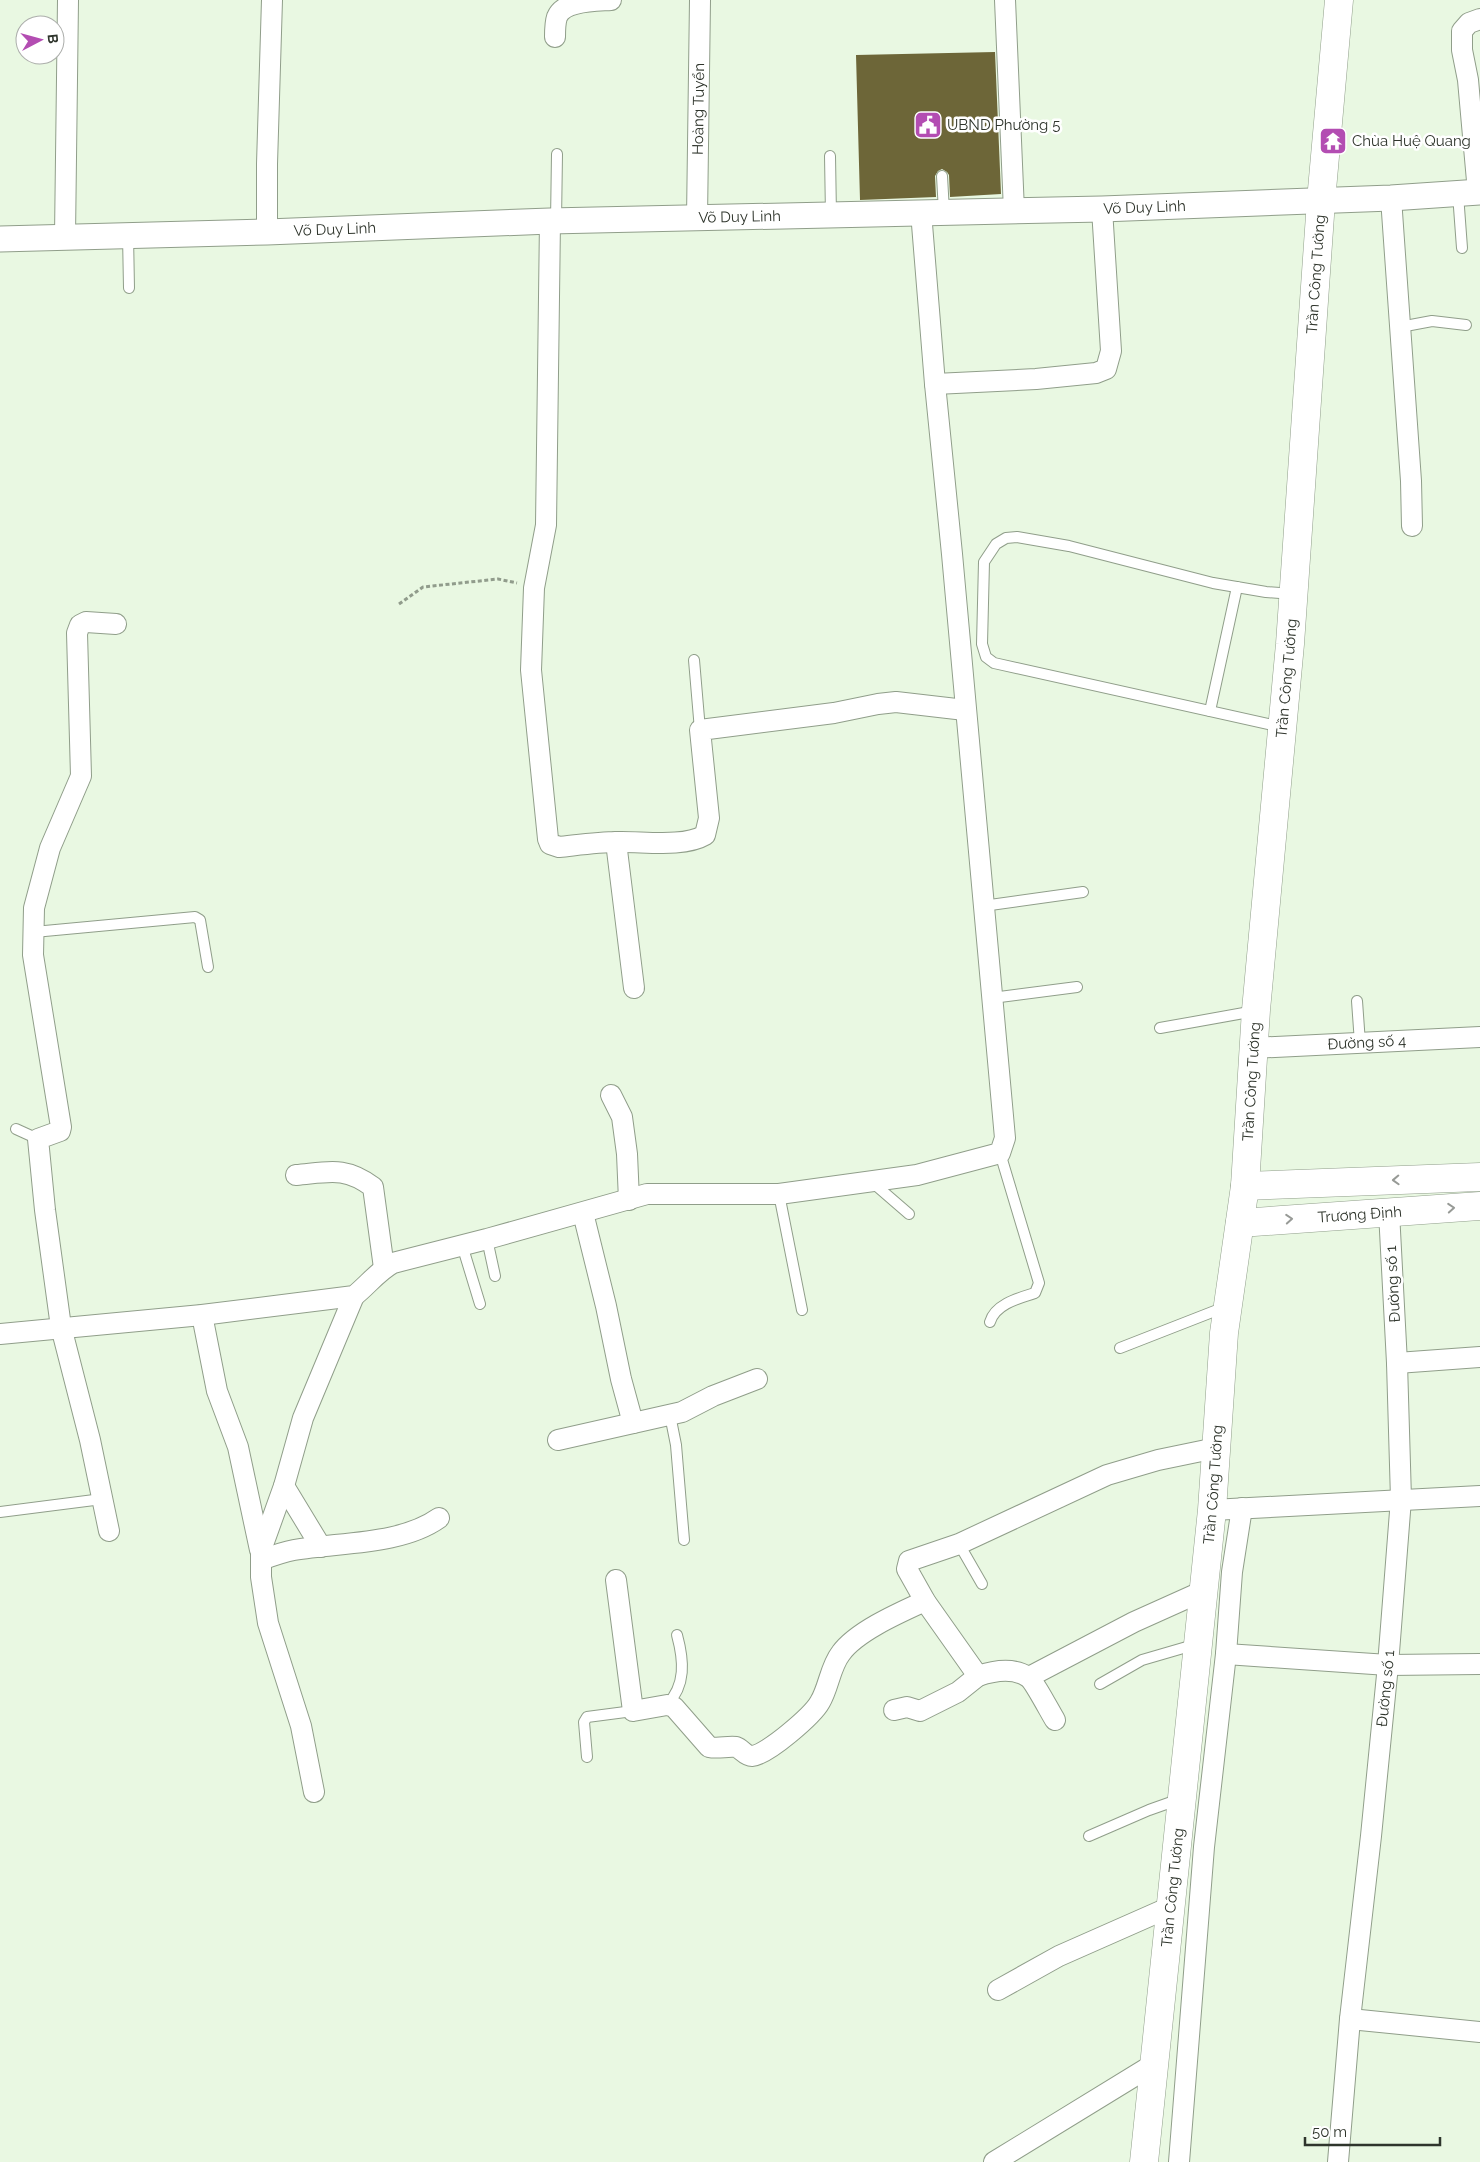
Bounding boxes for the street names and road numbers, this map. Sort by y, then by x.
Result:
street label: Hoàng Tuyển [689,63,708,155]
street label: Võ Duy Linh [1103,197,1186,218]
street label: Võ Duy Linh [698,207,781,227]
street label: Trần Công Tường [1303,214,1329,335]
street label: Võ Duy Linh [293,219,377,240]
street label: Trần Công Tường [1272,618,1301,739]
street label: Trần Công Tường [1239,1021,1264,1142]
street label: Đường số 4 [1327,1032,1407,1053]
street label: Trương Định [1317,1203,1402,1226]
street label: Đường số 1 [1382,1245,1404,1323]
street label: Trần Công Tường [1199,1424,1227,1545]
street label: Đường số 1 [1373,1649,1398,1728]
street label: Trần Công Tường [1157,1827,1188,1948]

